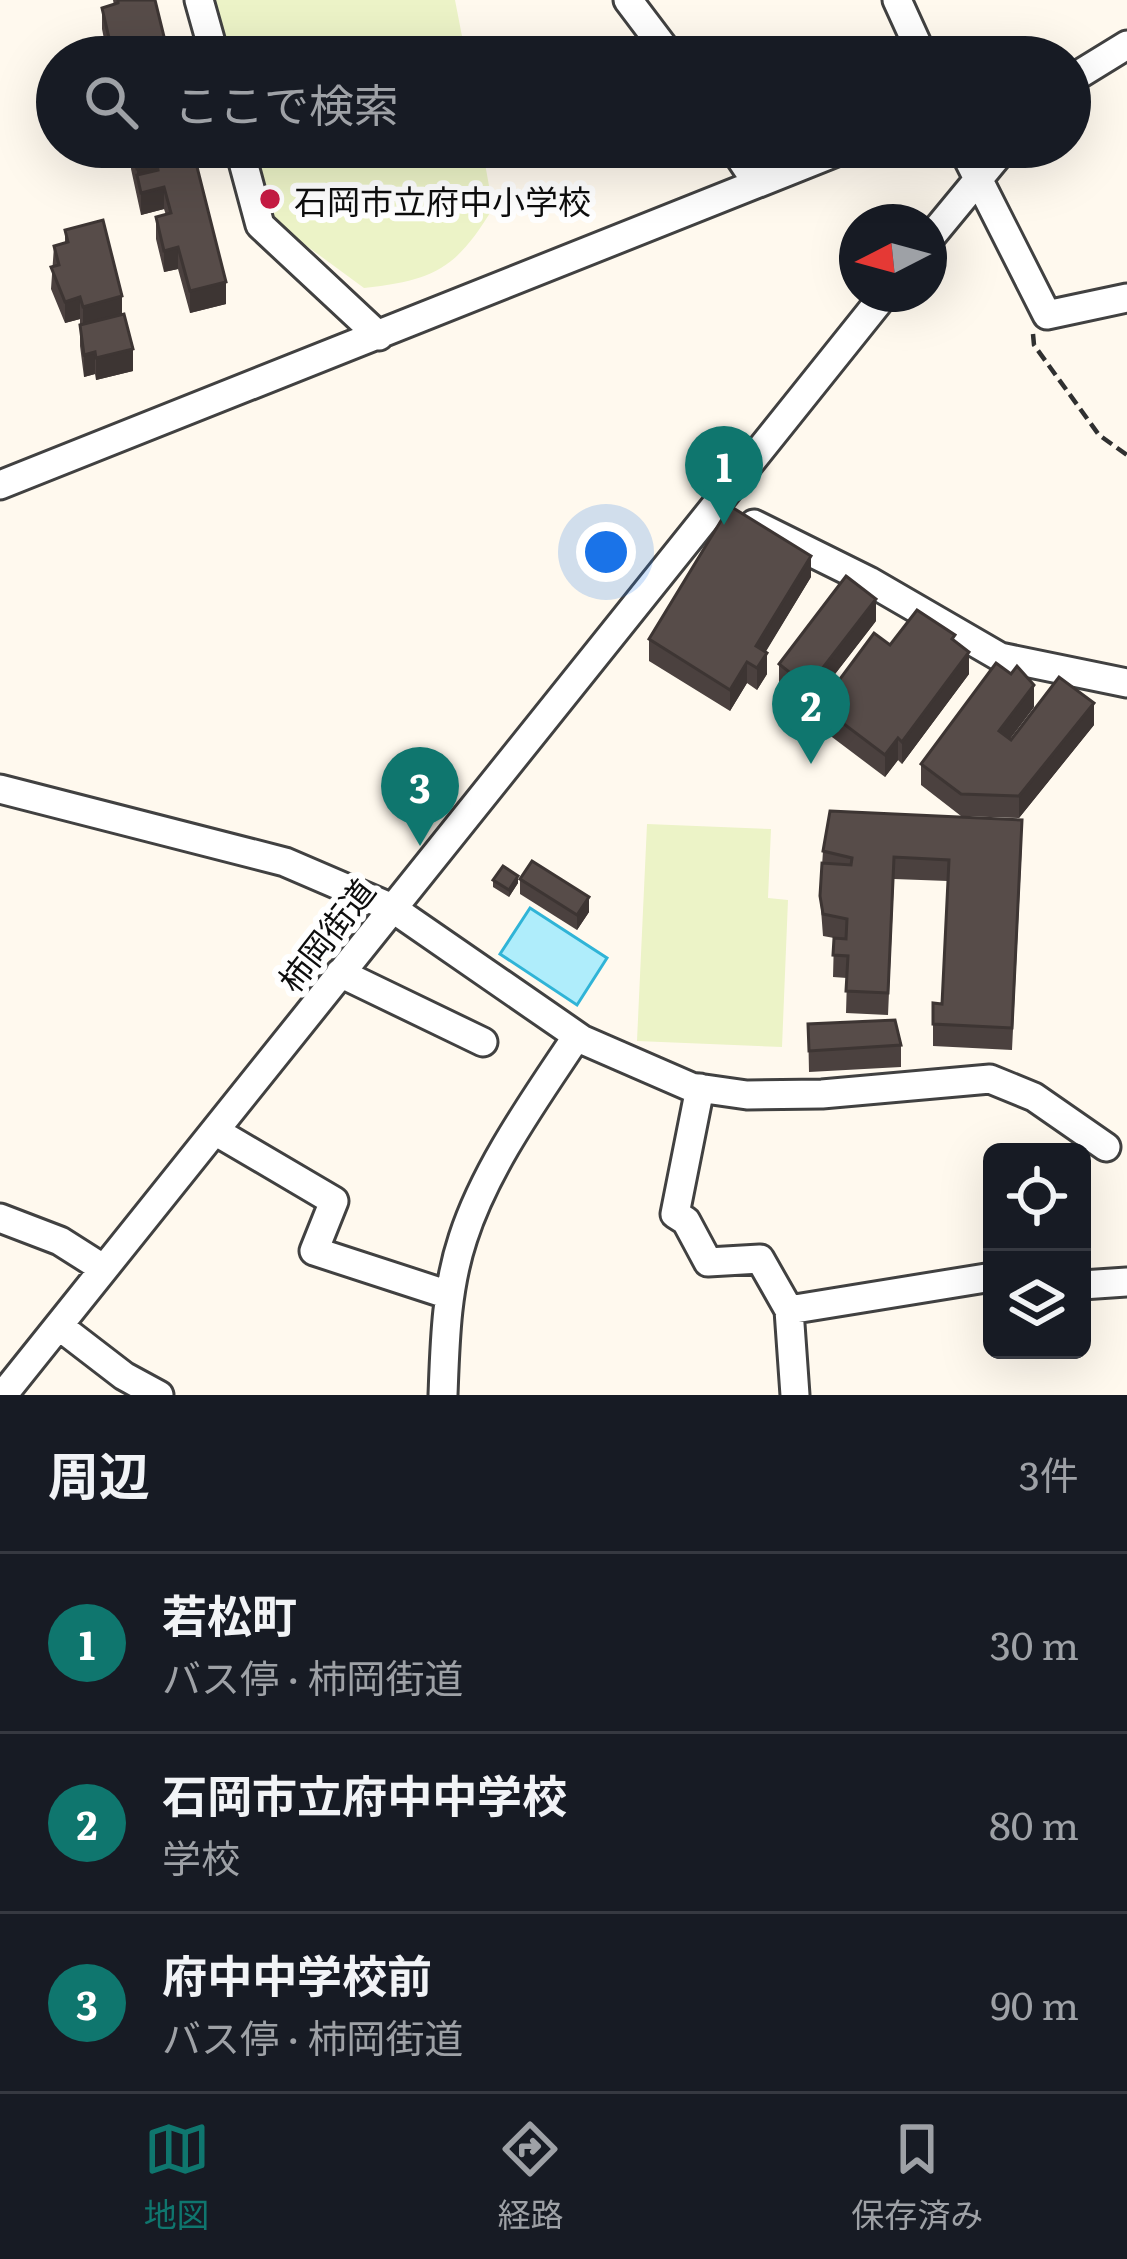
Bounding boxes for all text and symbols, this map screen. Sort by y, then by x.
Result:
search box [36,36,1091,168]
icon: search [78,69,144,135]
text: ここで検索 [174,69,399,136]
place label: 石岡市立府中小学校 [294,175,591,224]
marker: 石岡市立府中小学校 [257,186,283,212]
north arrow [839,204,947,312]
pin: 1 [685,426,763,525]
your location [576,522,636,582]
pin: 2 [772,665,850,764]
pin: 3 [381,747,459,846]
street label: 柿岡街道 [265,867,385,1001]
map controls [983,1143,1091,1359]
button: locate [983,1143,1091,1251]
button: layers [983,1251,1091,1359]
text: 周辺 [48,1435,150,1511]
text: 3件 [1019,1444,1079,1502]
text: 若松町 [162,1580,297,1647]
text: 1 [79,1614,95,1672]
text: 30 m [990,1614,1079,1672]
text: バス停 · 柿岡街道 [162,1647,464,1705]
text: 石岡市立府中中学校 [162,1760,567,1827]
text: 2 [77,1794,97,1852]
text: 80 m [989,1794,1079,1852]
text: 学校 [162,1827,240,1885]
text: 府中中学校前 [162,1940,432,2007]
text: 3 [76,1974,98,2032]
text: 90 m [990,1974,1079,2032]
text: バス停 · 柿岡街道 [162,2007,464,2065]
tab: 地図 [144,2116,210,2237]
tab: 経路 [497,2116,563,2237]
tab: 保存済み [851,2116,983,2237]

